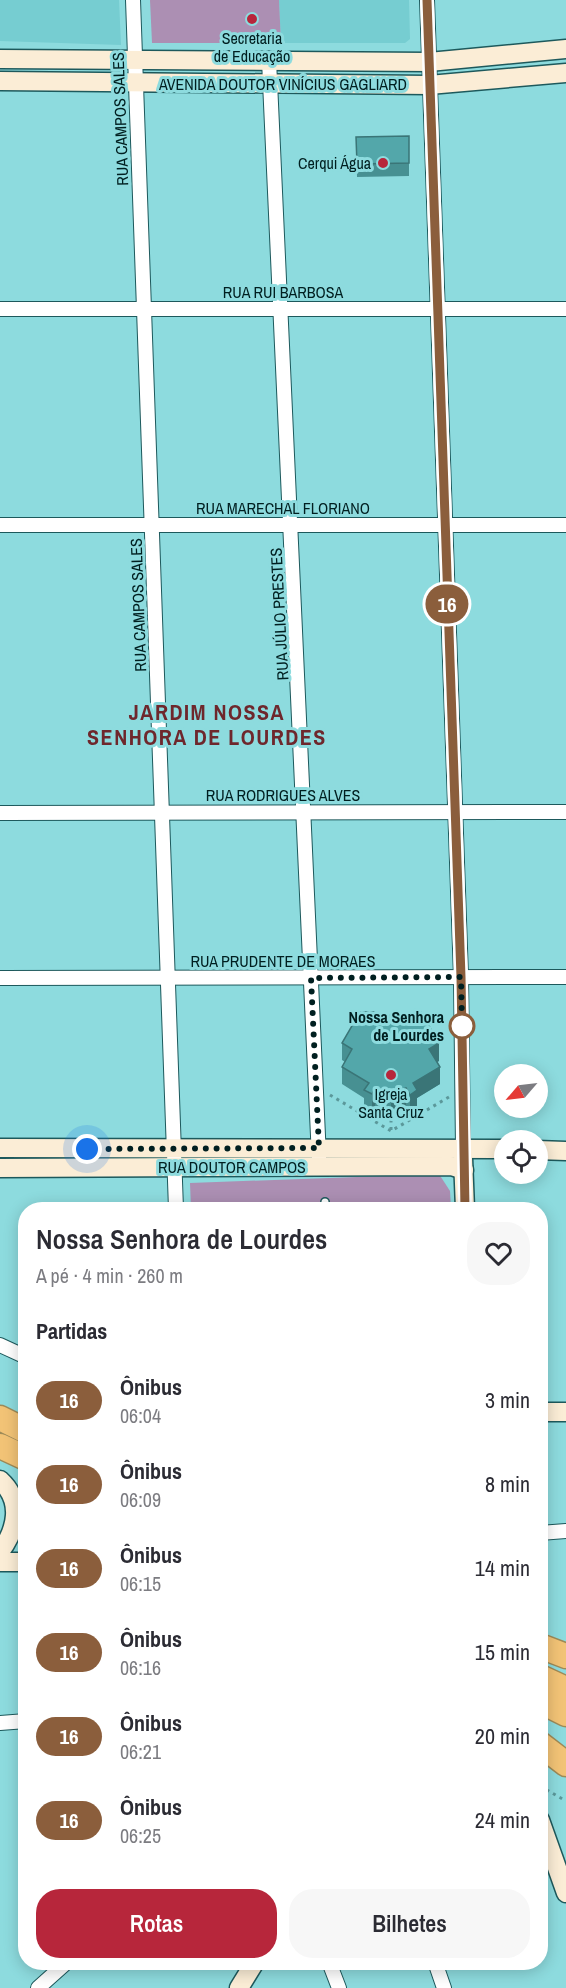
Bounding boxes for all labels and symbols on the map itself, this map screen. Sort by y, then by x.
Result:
marker: Secretaria de Educação [245,12,259,26]
place label: Secretaria de Educação [214,27,290,67]
street label: RUA CAMPOS SALES [107,52,133,186]
street label: AVENIDA DOUTOR VINÍCIUS GAGLIARD [158,73,407,95]
place label: Cerqui Água [298,152,372,174]
marker: Cerqui Água [376,156,390,170]
street label: RUA RUI BARBOSA [223,281,343,303]
street label: RUA MARECHAL FLORIANO [196,497,370,519]
street label: RUA CAMPOS SALES [125,538,151,672]
street label: RUA JÚLIO PRESTES [265,547,293,681]
line badge: 16 [420,584,474,624]
district label: JARDIM NOSSA SENHORA DE LOURDES [87,697,327,752]
street label: RUA RODRIGUES ALVES [206,784,360,806]
street label: RUA PRUDENTE DE MORAES [190,950,376,972]
place label: Nossa Senhora de Lourdes [348,1006,445,1046]
marker: Nossa Senhora de Lourdes [449,1013,475,1039]
north arrow [494,1064,548,1118]
marker: Igreja Santa Cruz [384,1068,398,1082]
place label: Igreja Santa Cruz [358,1083,424,1123]
your location [72,1134,102,1164]
street label: RUA DOUTOR CAMPOS [158,1156,306,1178]

